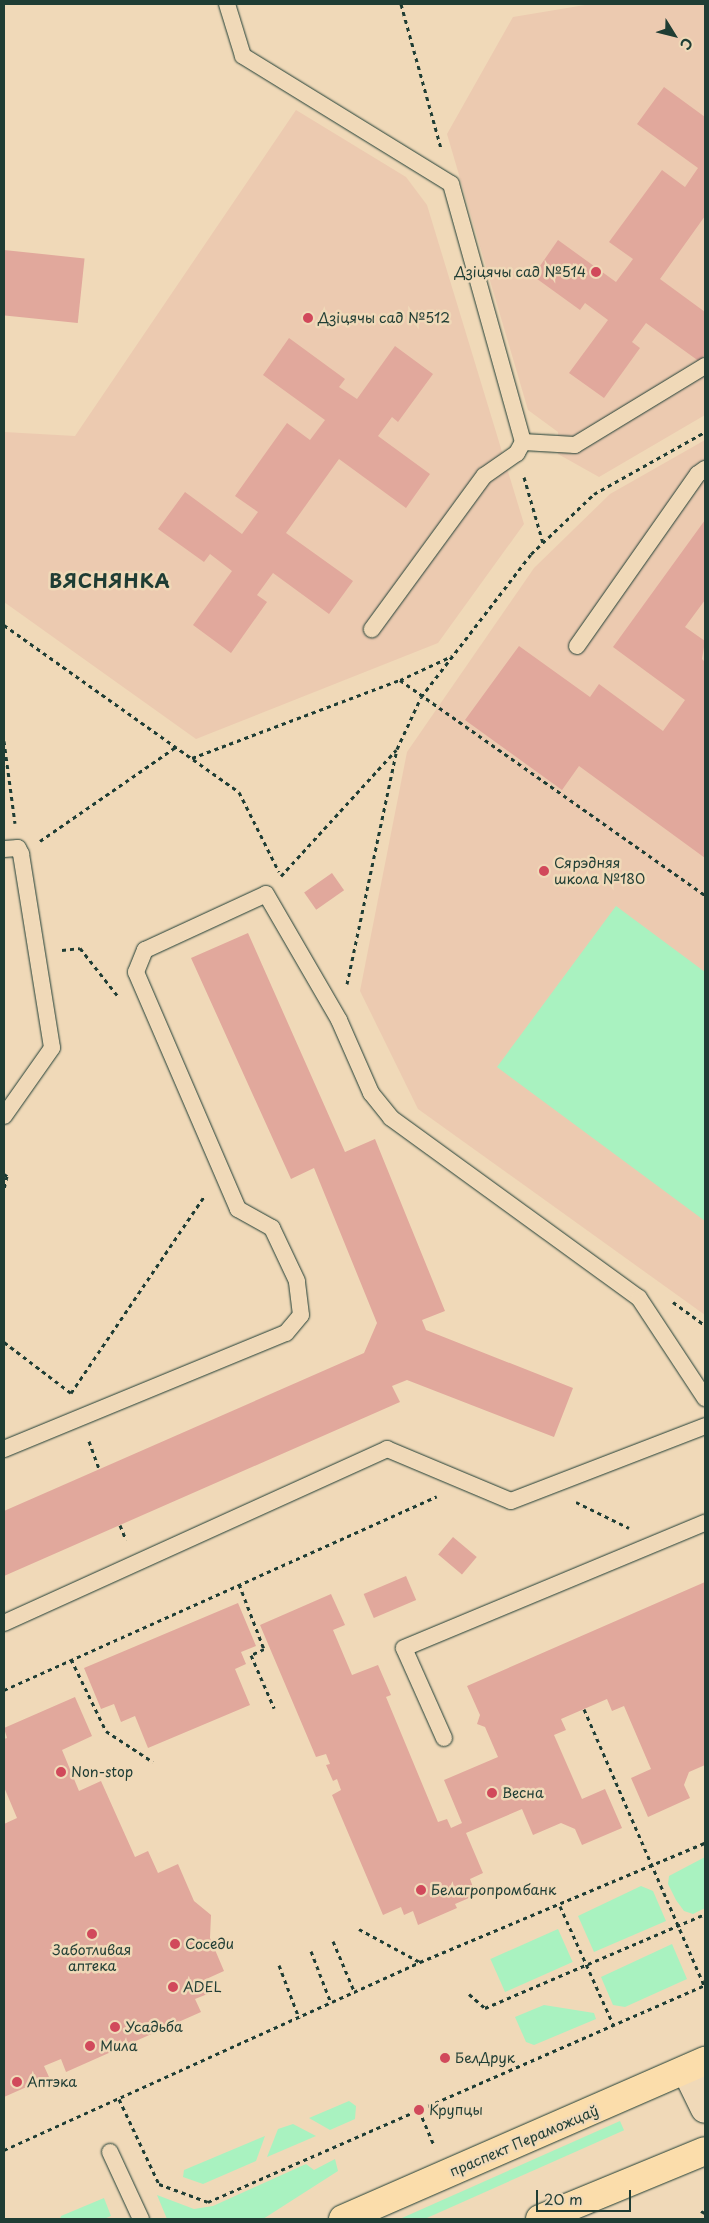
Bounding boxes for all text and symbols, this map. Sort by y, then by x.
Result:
north arrow [649,10,699,60]
text: С [675,34,698,55]
place label: Дзіцячы сад №514 [454,264,586,280]
marker: Дзіцячы сад №514 [590,266,602,278]
place label: Дзіцячы сад №512 [318,310,451,326]
marker: Дзіцячы сад №512 [302,312,314,324]
district label: ВЯСНЯНКА [48,570,172,592]
place label: Сярэдняя школа №180 [554,855,646,888]
marker: Сярэдняя школа №180 [538,865,550,877]
place label: Non-stop [71,1764,133,1780]
marker: Non-stop [55,1766,67,1778]
place label: Весна [502,1785,544,1801]
marker: Весна [486,1787,498,1799]
place label: Белагропромбанк [431,1882,556,1898]
marker: Белагропромбанк [415,1884,427,1896]
marker: Заботливая аптека [86,1928,98,1940]
place label: Соседи [185,1936,234,1952]
marker: Соседи [169,1938,181,1950]
place label: Заботливая аптека [53,1942,131,1974]
place label: ADEL [183,1979,222,1995]
marker: ADEL [167,1981,179,1993]
place label: Усадьба [125,2019,183,2035]
marker: Усадьба [109,2021,121,2033]
place label: Мила [100,2038,137,2054]
marker: Мила [84,2040,96,2052]
place label: БелДрук [455,2050,515,2066]
marker: БелДрук [439,2052,451,2064]
place label: Аптэка [27,2074,77,2090]
marker: Аптэка [11,2076,23,2088]
place label: Крупцы [429,2102,483,2118]
street label: праспект Пераможцаў [447,2102,601,2180]
marker: Крупцы [413,2104,425,2116]
scale bar [539,2180,634,2212]
text: 20 m [544,2187,583,2210]

